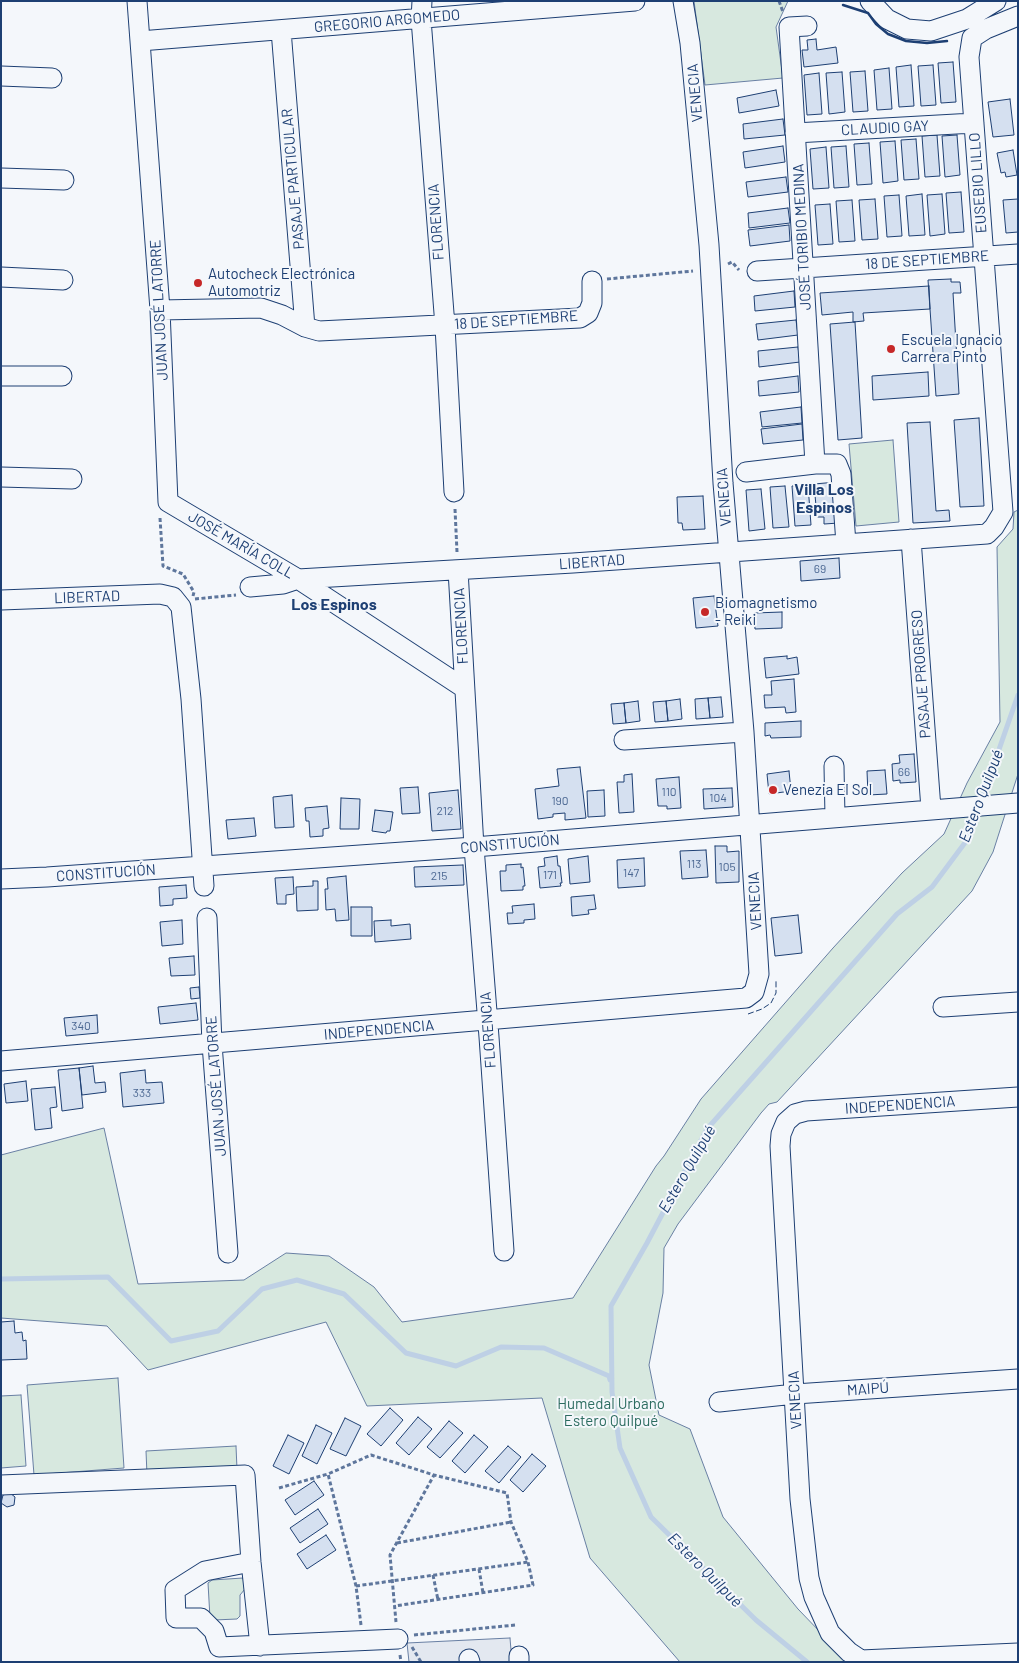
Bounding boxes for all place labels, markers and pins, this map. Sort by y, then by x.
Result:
place label: Autocheck Electrónica Automotriz [208,265,355,300]
marker: Autocheck Electrónica Automotriz [192,277,204,289]
place label: Escuela Ignacio Carrera Pinto [901,331,1003,366]
marker: Escuela Ignacio Carrera Pinto [885,343,897,355]
place label: Biomagnetismo - Reiki [715,594,817,629]
marker: Biomagnetismo - Reiki [699,606,711,618]
place label: Venezia El Sol [783,781,872,799]
marker: Venezia El Sol [767,784,779,796]

